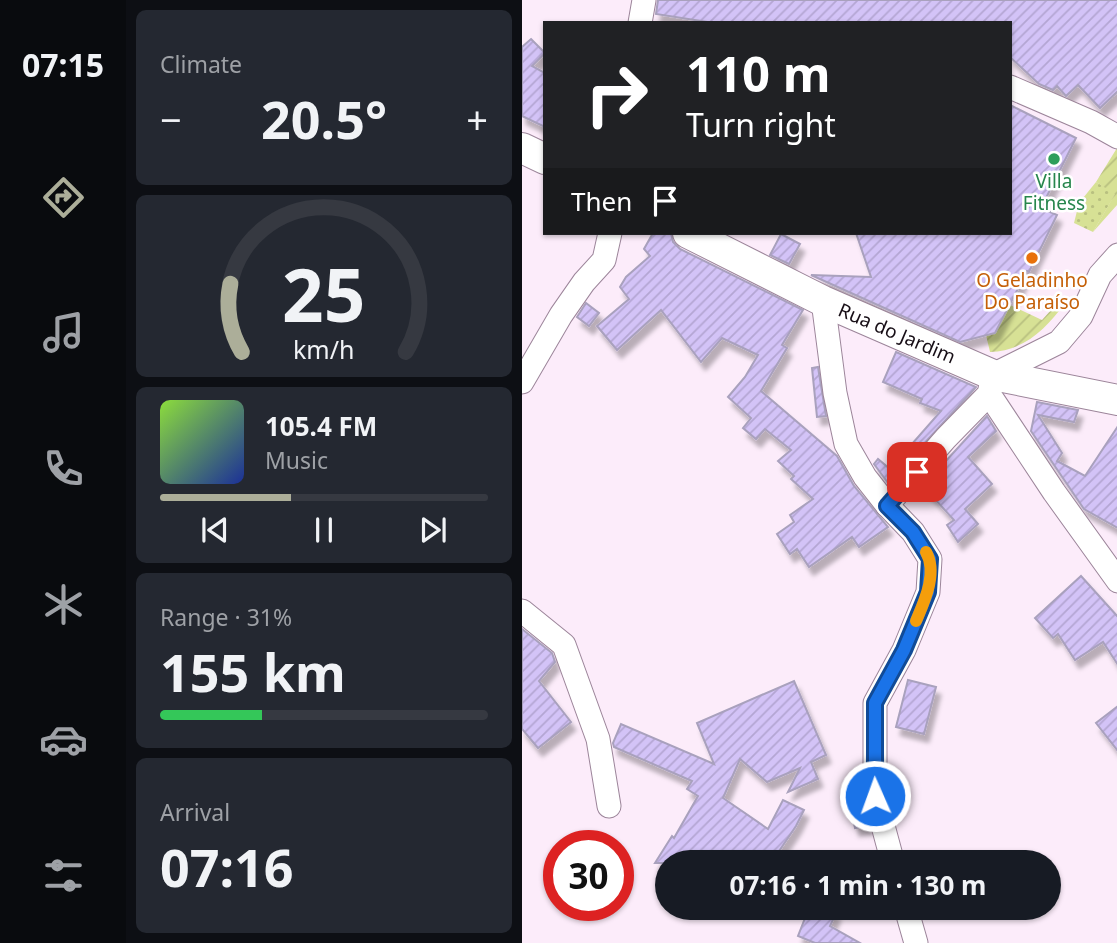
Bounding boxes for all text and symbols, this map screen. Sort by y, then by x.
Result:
text: 110 m [686,40,831,106]
text: 07:15 [22,43,104,86]
text: Climate [160,48,242,80]
icon: right [571,49,662,140]
text: 20.5° [261,83,387,154]
text: − [160,93,182,145]
text: + [466,93,488,145]
text: Turn right [686,103,836,146]
marker: Villa Fitness [1046,151,1062,167]
place label: Villa Fitness [1023,168,1085,216]
icon: directions [39,173,88,222]
icon: arrive [646,182,684,220]
text: Then [571,183,632,219]
text: 25 [282,245,366,344]
marker: O Geladinho Do Paraíso [1024,250,1040,266]
place label: O Geladinho Do Paraíso [976,267,1088,315]
street label: Rua do Jardim [834,297,960,369]
icon: music [39,308,88,357]
text: km/h [293,332,355,366]
text: 105.4 FM [265,408,377,444]
pin [887,442,947,502]
icon: phone [39,444,88,493]
text: Music [265,444,328,476]
icon: arrive [898,453,936,491]
icon: previous [196,511,234,549]
icon: pause [305,511,343,549]
icon: next [414,511,452,549]
icon: climate [39,580,88,629]
text: Range · 31% [160,601,292,633]
text: 155 km [160,636,346,707]
icon: car [39,715,88,764]
position arrow [838,759,912,833]
text: Arrival [160,796,230,828]
speed limit sign: 30 [543,830,634,921]
text: 07:16 [160,831,294,902]
icon: filters [39,851,88,900]
text: 07:16 · 1 min · 130 m [730,867,986,903]

